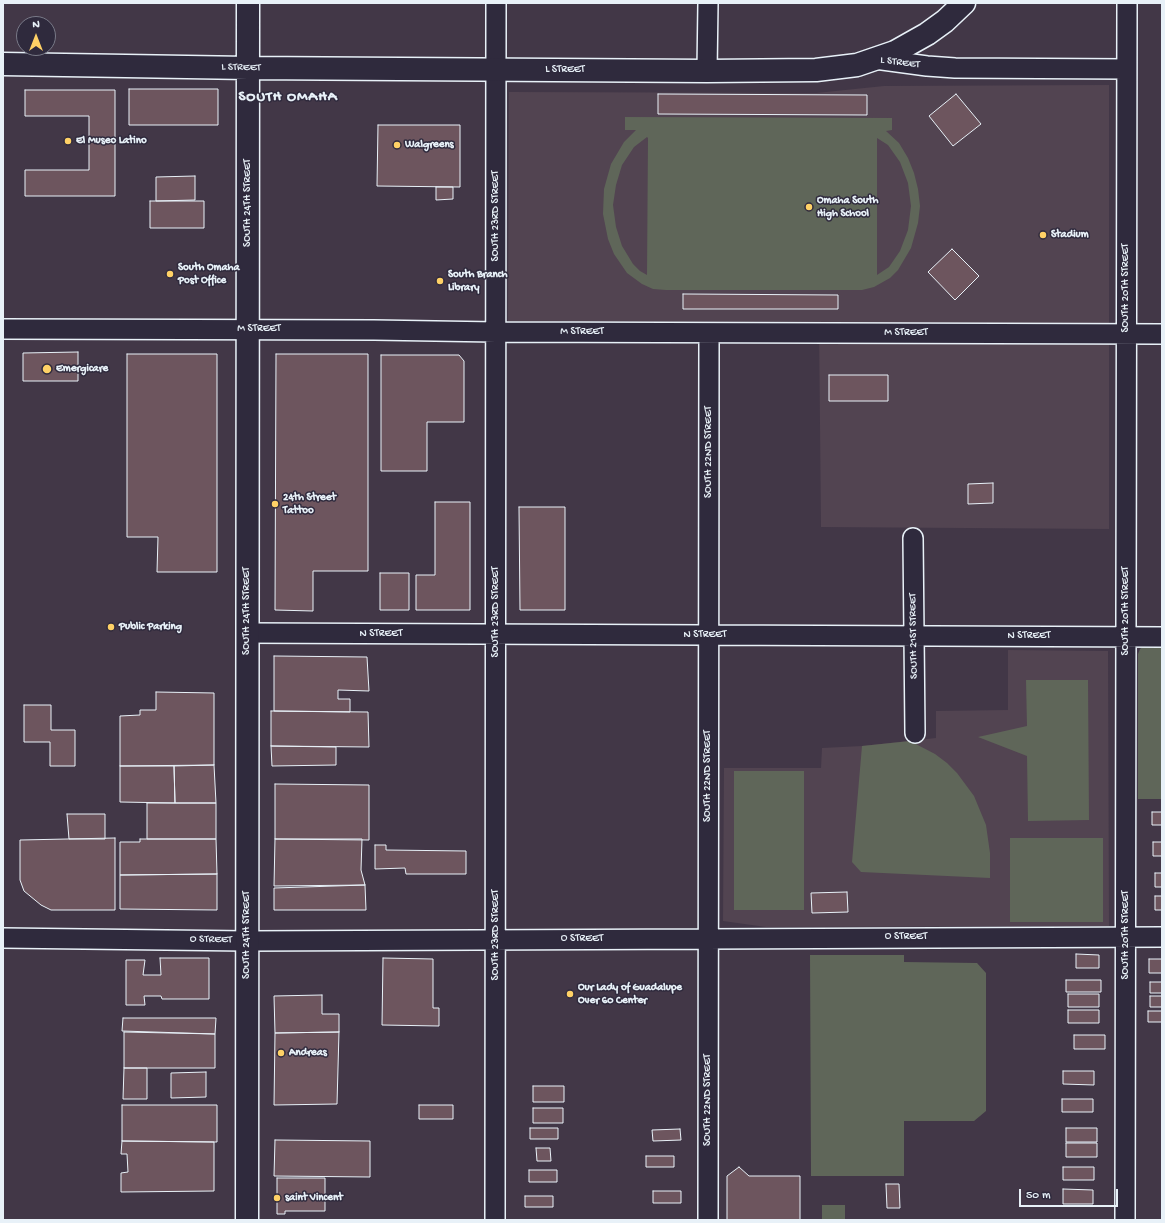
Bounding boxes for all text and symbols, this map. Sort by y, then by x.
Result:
north arrow [16,16,56,56]
text: N [32,19,40,31]
street label: L STREET [880,54,920,72]
street label: L STREET [221,61,261,75]
street label: L STREET [545,63,585,77]
district label: SOUTH OMAHA [238,89,338,107]
place label: El Museo Latino [76,134,147,148]
marker: El Museo Latino [63,136,73,146]
place label: Walgreens [405,138,454,152]
marker: Walgreens [392,140,402,150]
street label: SOUTH 24TH STREET [241,159,255,247]
street label: SOUTH 23RD STREET [489,171,503,261]
place label: Omaha South High School [817,194,879,220]
marker: Omaha South High School [804,202,814,212]
place label: Stadium [1051,228,1089,242]
marker: Stadium [1038,230,1048,240]
street label: SOUTH 20TH STREET [1119,244,1133,332]
place label: South Omaha Post Office [178,261,240,287]
place label: South Branch Library [448,268,507,294]
marker: South Omaha Post Office [165,269,175,279]
marker: South Branch Library [435,276,445,286]
street label: M STREET [237,322,281,336]
street label: M STREET [560,325,604,339]
street label: M STREET [884,326,928,340]
place label: Emergicare [56,362,108,376]
marker: Emergicare [41,363,53,375]
street label: SOUTH 22ND STREET [702,406,716,498]
place label: 24th Street Tattoo [283,491,336,517]
marker: 24th Street Tattoo [270,499,280,509]
street label: SOUTH 24TH STREET [240,567,254,655]
street label: SOUTH 23RD STREET [489,567,503,657]
street label: SOUTH 20TH STREET [1119,567,1133,655]
street label: SOUTH 21ST STREET [907,593,921,679]
place label: Public Parking [119,620,182,634]
marker: Public Parking [106,622,116,632]
street label: N STREET [360,627,402,641]
street label: N STREET [684,628,726,642]
street label: N STREET [1008,629,1050,643]
street label: SOUTH 22ND STREET [701,730,715,822]
street label: SOUTH 23RD STREET [489,890,503,980]
street label: SOUTH 24TH STREET [240,891,254,979]
street label: SOUTH 20TH STREET [1119,891,1133,979]
street label: O STREET [885,930,927,944]
street label: O STREET [561,932,603,946]
street label: O STREET [190,933,232,947]
place label: Our Lady of Guadalupe Over 60 Center [578,981,682,1007]
marker: Our Lady of Guadalupe Over 60 Center [565,989,575,999]
place label: Andreas [289,1046,327,1060]
marker: Andreas [276,1048,286,1058]
street label: SOUTH 22ND STREET [701,1054,715,1146]
scale bar [1021,1181,1120,1207]
text: 50 m [1026,1189,1051,1203]
place label: saint Vincent [285,1191,343,1205]
marker: saint Vincent [272,1193,282,1203]

